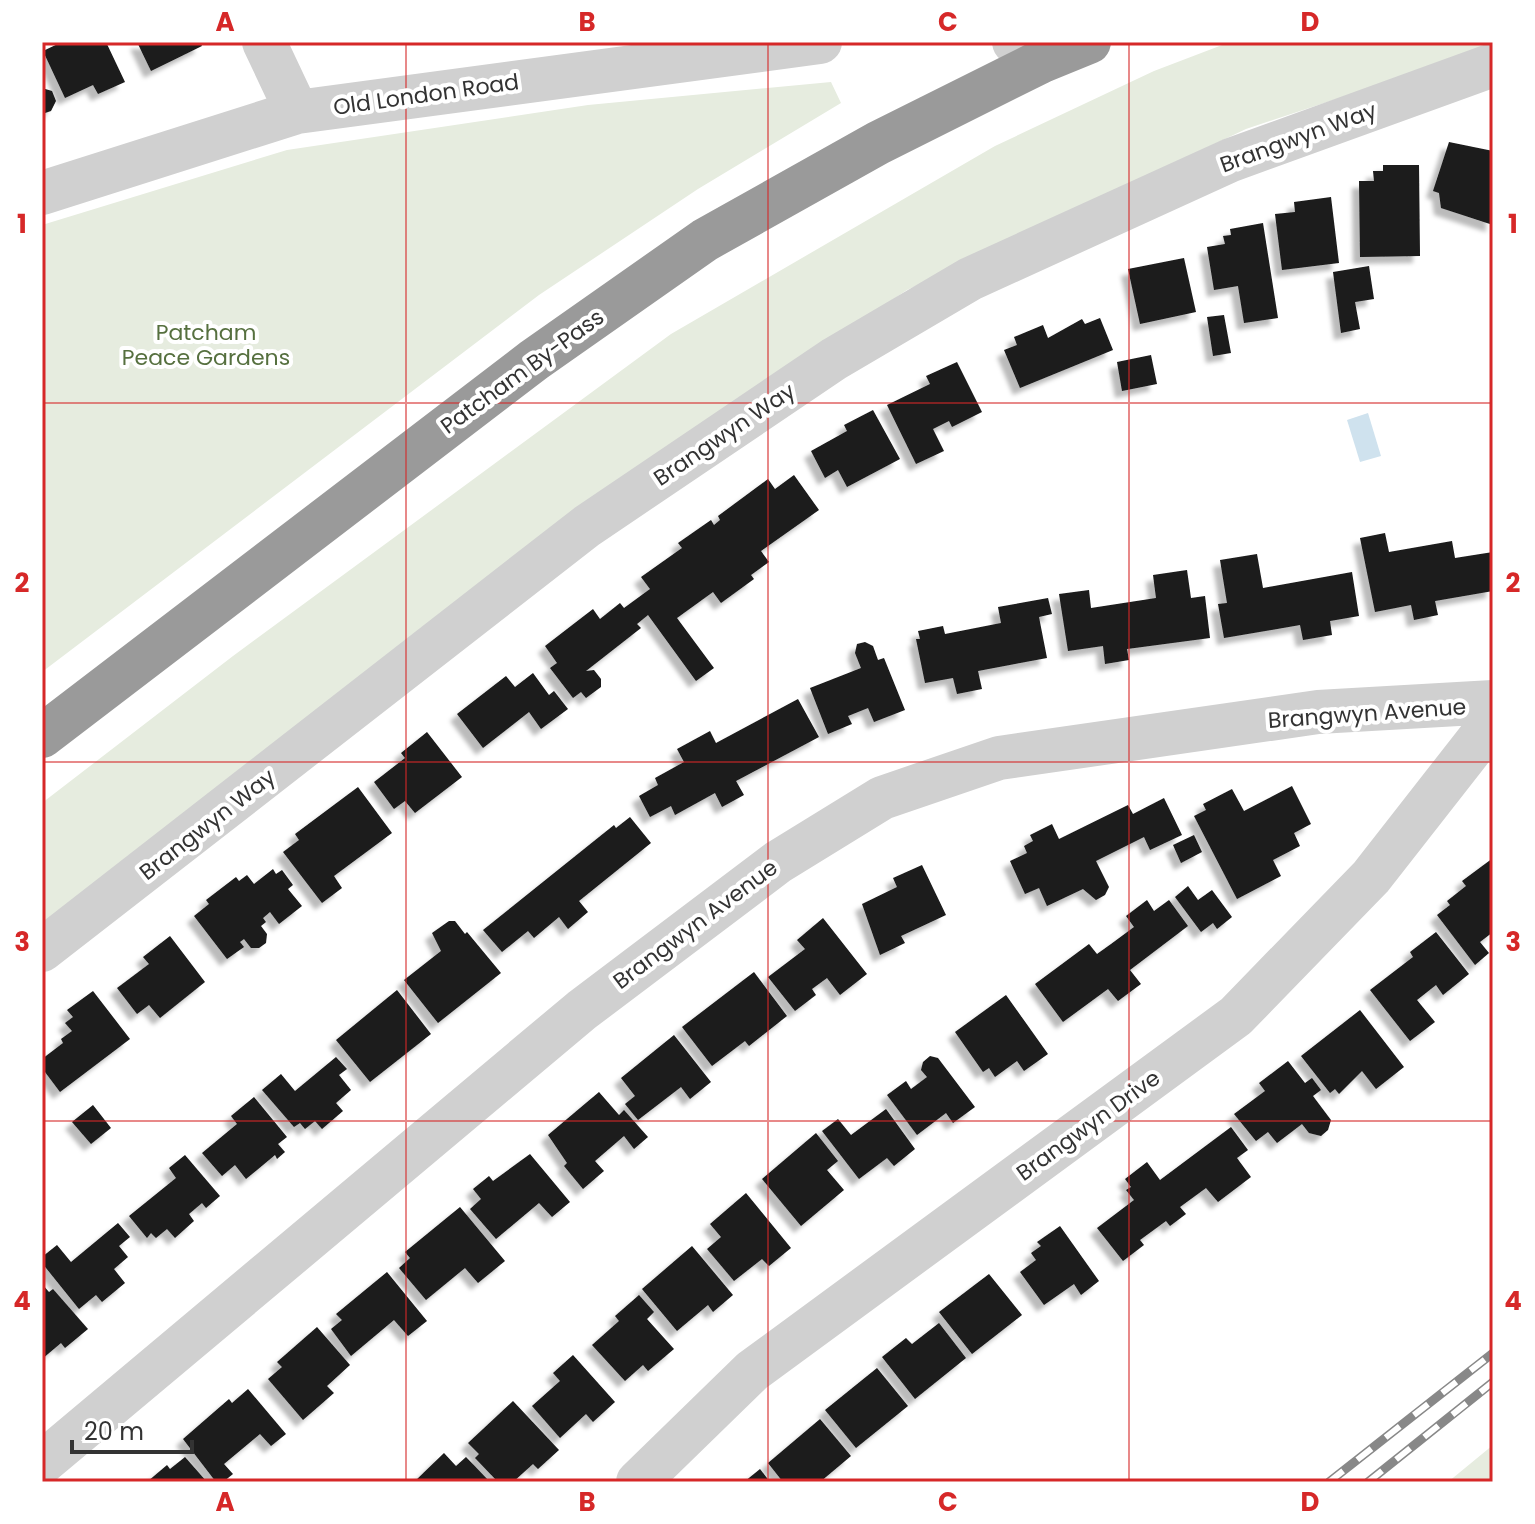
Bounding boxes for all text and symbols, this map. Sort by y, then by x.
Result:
text: A [215,4,235,40]
text: B [578,4,596,40]
text: C [938,4,958,40]
text: D [1301,4,1320,40]
street label: Old London Road [331,66,521,123]
street label: Brangwyn Way [1216,95,1381,180]
text: 1 [17,206,27,242]
text: 1 [1508,206,1518,242]
street label: Patcham By-Pass [434,302,610,441]
park label: Patcham Peace Gardens [122,317,290,373]
street label: Brangwyn Way [647,375,802,493]
text: 2 [15,565,30,601]
text: 2 [1506,565,1521,601]
street label: Brangwyn Avenue [1267,691,1467,736]
street label: Brangwyn Way [133,761,282,887]
street label: Brangwyn Avenue [607,852,784,997]
text: 3 [14,924,30,960]
text: 3 [1505,924,1521,960]
street label: Brangwyn Drive [1010,1063,1167,1188]
text: 4 [13,1283,31,1319]
text: 4 [1504,1283,1522,1319]
scale bar [72,1404,192,1454]
text: 20 m [84,1415,144,1448]
text: A [215,1484,235,1520]
text: B [578,1484,596,1520]
text: C [938,1484,958,1520]
text: D [1301,1484,1320,1520]

